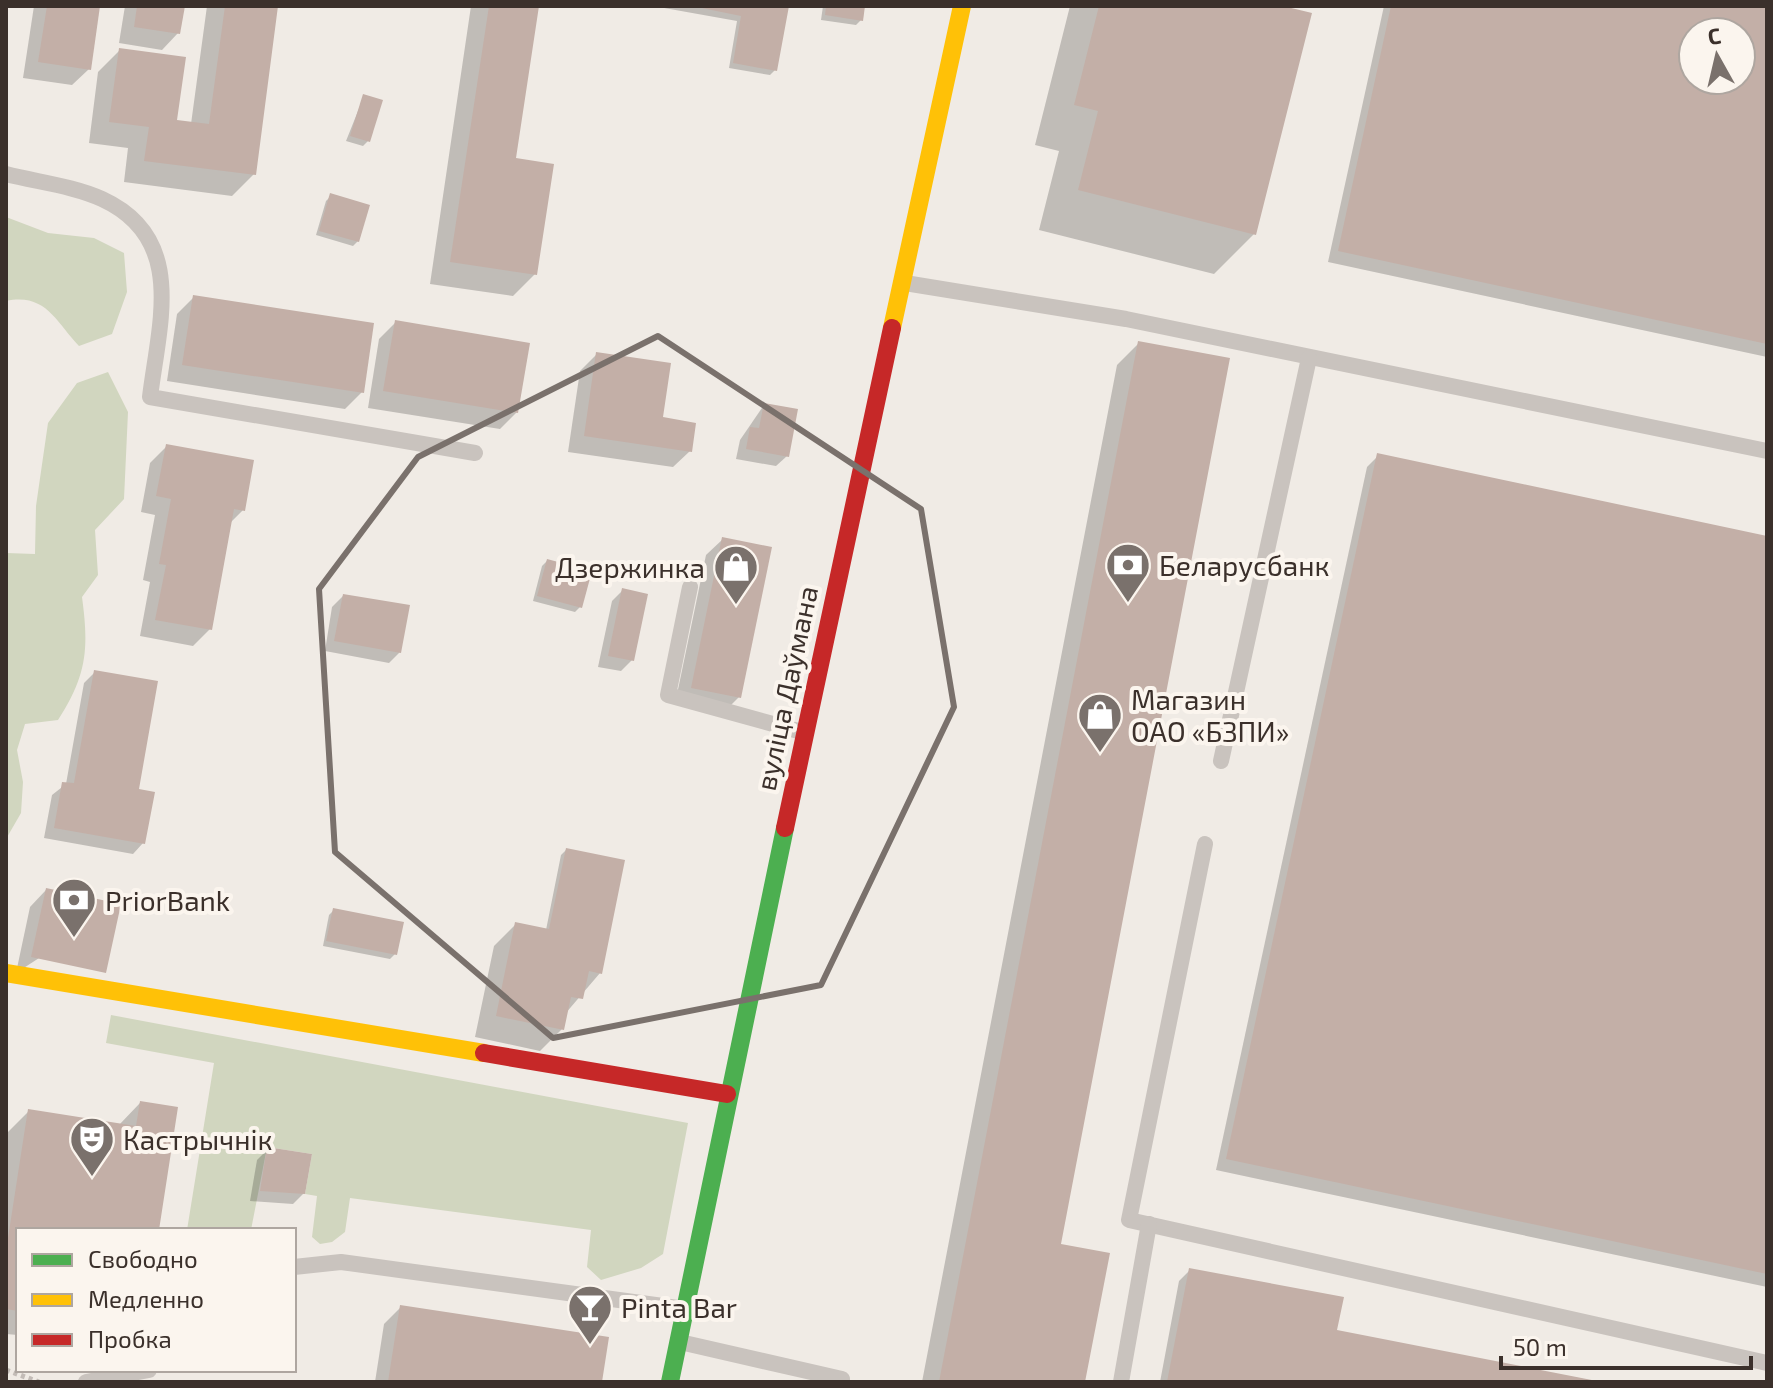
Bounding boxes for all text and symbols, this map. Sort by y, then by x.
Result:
north arrow [1677,16,1757,96]
text: С [1706,21,1722,49]
bank icon: Беларусбанк [1104,541,1152,604]
shop icon: Дзержинка [712,543,760,606]
place label: Беларусбанк [1159,548,1330,582]
place label: Дзержинка [555,550,705,584]
street label: вуліца Даўмана [748,583,824,793]
place label: Магазин ОАО «БЗПИ» [1131,682,1289,748]
shop icon: Магазин ОАО «БЗПИ» [1076,691,1124,754]
bank icon: PriorBank [50,876,98,939]
place label: PriorBank [105,883,230,917]
theatre icon: Кастрычнік [68,1115,116,1178]
place label: Кастрычнік [123,1122,273,1156]
legend [16,1228,296,1372]
text: Свободно [88,1244,198,1273]
bar icon: Pinta Bar [566,1283,614,1346]
text: Медленно [88,1284,204,1313]
place label: Pinta Bar [621,1290,737,1324]
scale bar [1501,1320,1751,1370]
text: Пробка [88,1324,172,1353]
text: 50 m [1513,1332,1567,1361]

